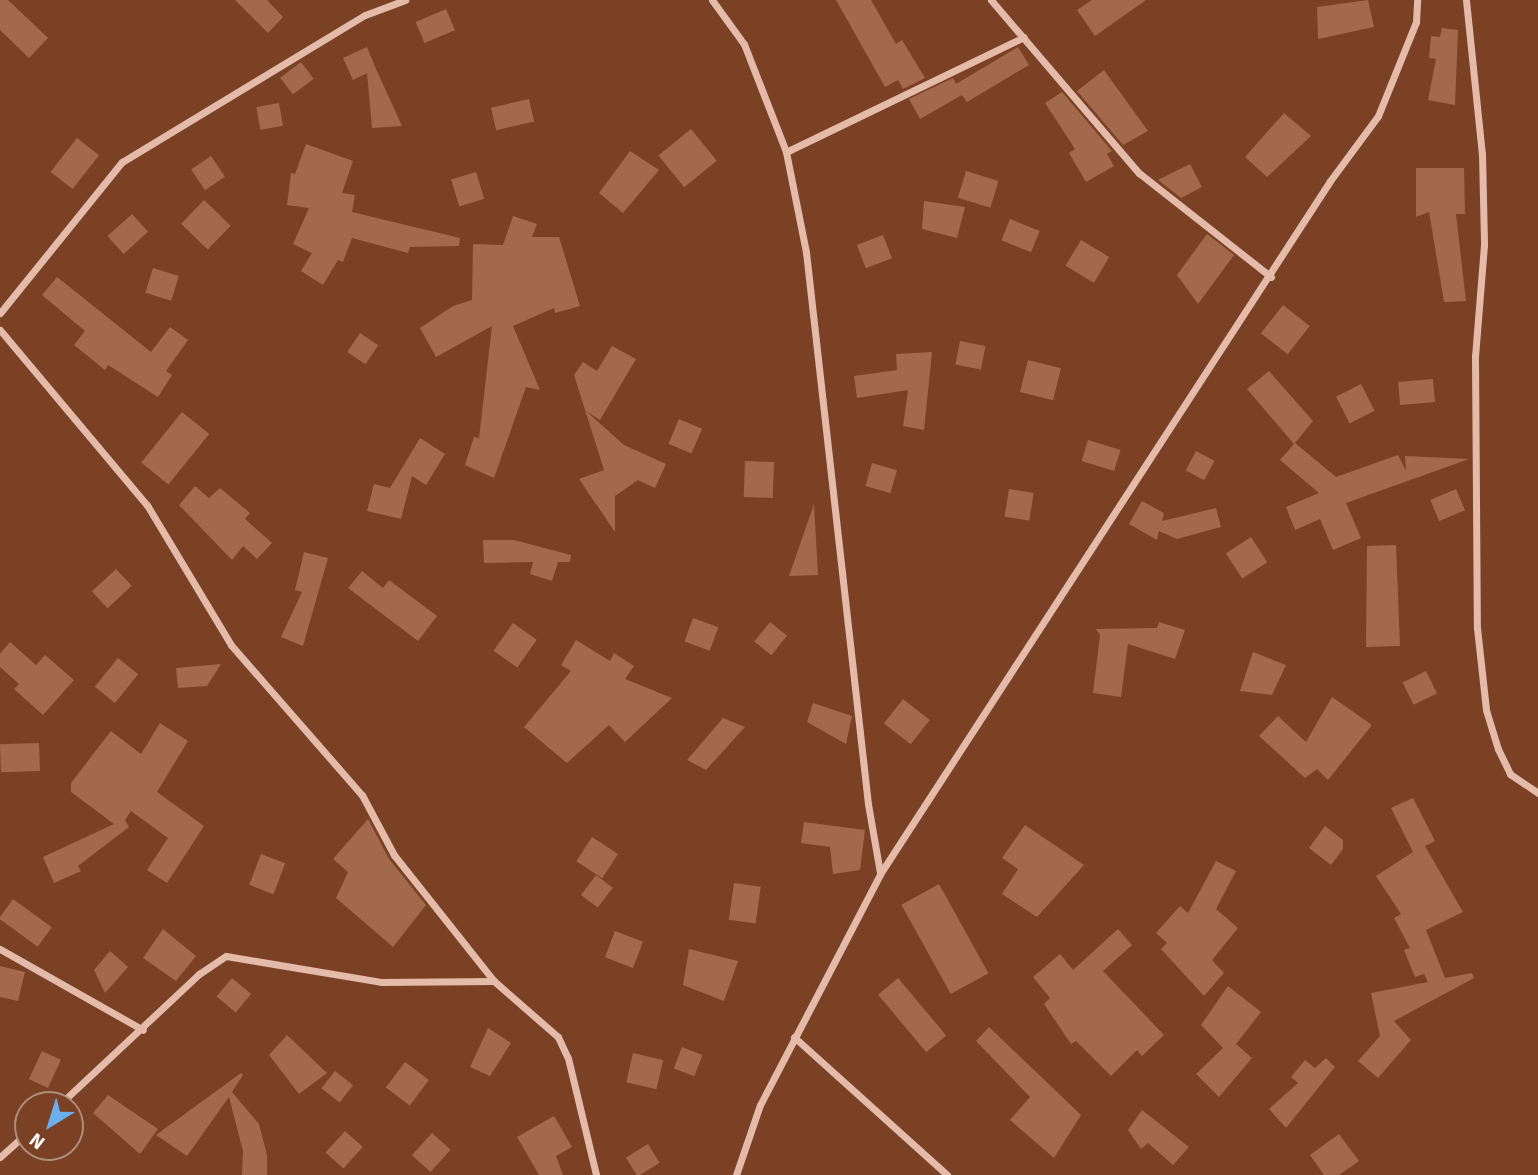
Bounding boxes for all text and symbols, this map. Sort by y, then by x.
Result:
north arrow [14,1091,84,1161]
text: N [25,1127,50,1154]

